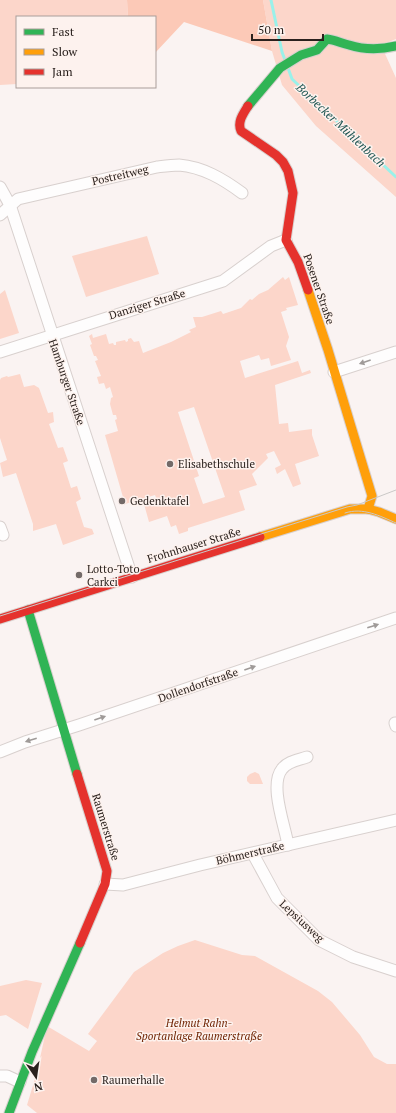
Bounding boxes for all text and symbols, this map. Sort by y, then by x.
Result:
legend [16,16,156,88]
scale bar [252,16,323,42]
text: 50 m [258,22,285,37]
text: Fast [52,24,75,39]
text: Slow [52,44,78,59]
text: Jam [52,64,73,79]
water label: Borbecker Mühlenbach [293,79,389,170]
street label: Postreitweg [90,162,150,188]
street label: Posener Straße [300,252,338,327]
street label: Danziger Straße [107,286,187,322]
street label: Hamburger Straße [46,337,88,427]
one-way arrow [359,359,371,365]
place label: Elisabethschule [178,457,255,471]
marker: Elisabethschule [165,459,175,469]
place label: Gedenktafel [130,494,189,508]
marker: Gedenktafel [117,496,127,506]
street label: Frohnhauser Straße [146,524,243,566]
place label: Lotto-Toto Carkci [87,562,139,589]
marker: Lotto-Toto Carkci [74,570,84,580]
one-way arrow [368,623,380,629]
one-way arrow [244,664,256,670]
street label: Dollendorfstraße [156,665,240,705]
one-way arrow [95,715,107,721]
one-way arrow [25,737,37,743]
street label: Raumerstraße [89,792,123,863]
street label: Böhmerstraße [214,838,286,868]
street label: Lepsiusweg [277,897,327,945]
park label: Helmut Rahn- Sportanlage Raumerstraße [136,1016,262,1043]
north arrow [16,1057,56,1097]
place label: Raumerhalle [102,1073,165,1087]
marker: Raumerhalle [89,1075,99,1085]
text: N [32,1079,44,1095]

